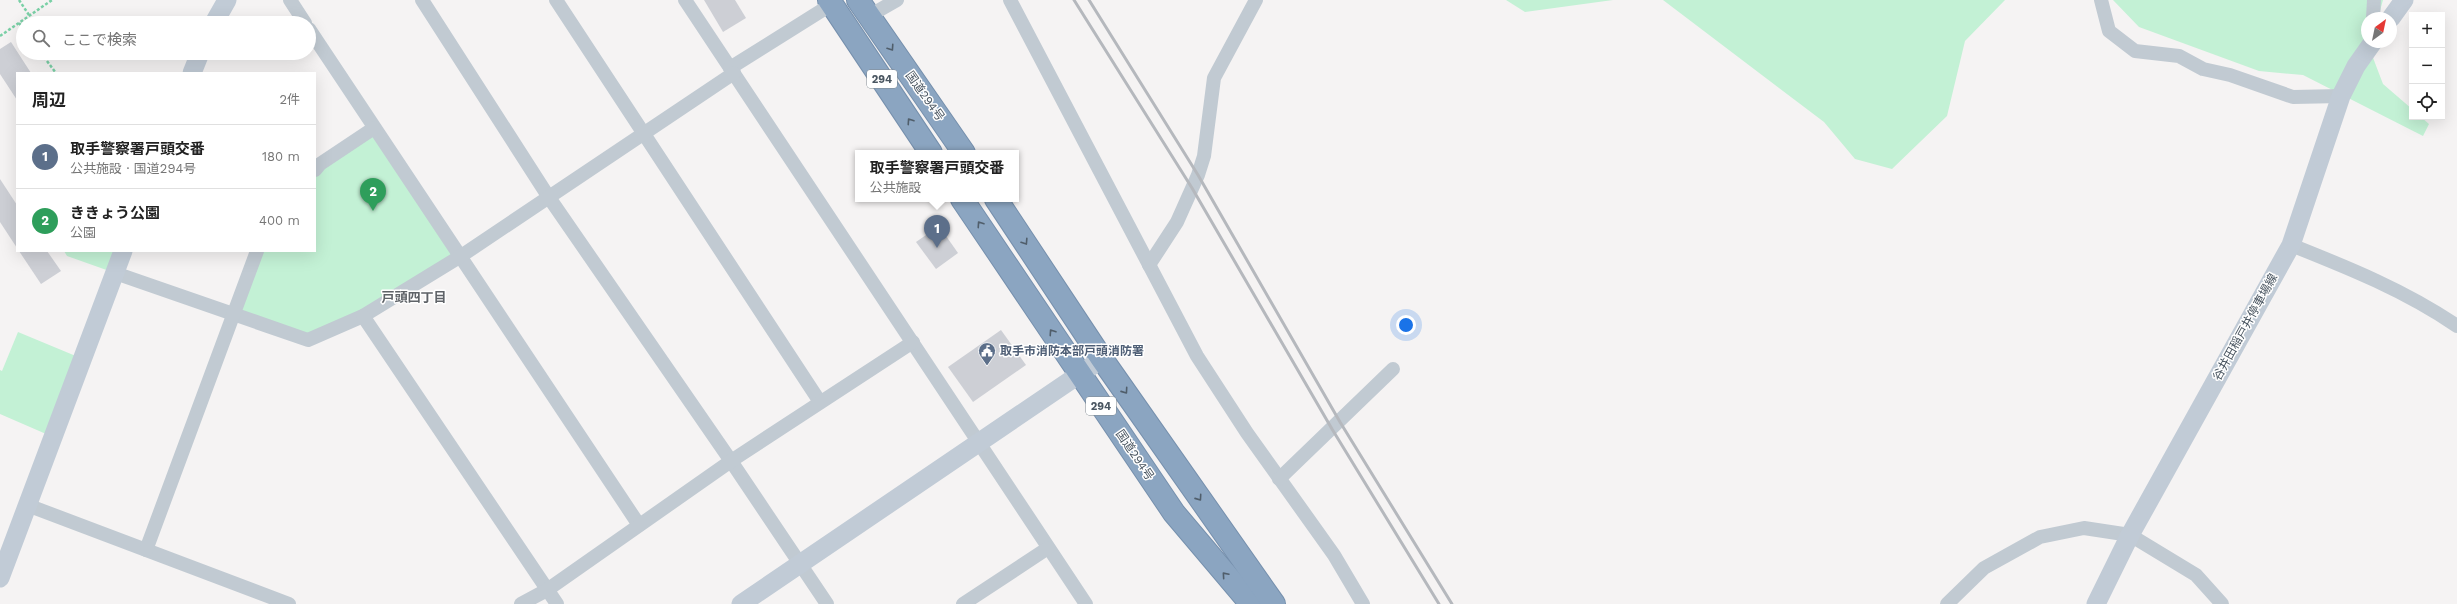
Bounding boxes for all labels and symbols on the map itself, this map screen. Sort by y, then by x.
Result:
north arrow [2361,12,2397,48]
one-way arrow [886,44,894,51]
street label: 国道294号 [903,68,947,124]
road number: 294 [867,70,897,88]
one-way arrow [908,118,915,125]
pin: 2 [360,178,386,211]
pin: 1 [924,215,950,248]
one-way arrow [977,222,984,229]
one-way arrow [1020,238,1028,245]
street label: 谷井田稲戸井停車場線 [2210,271,2280,383]
district label: 戸頭四丁目 [381,290,447,305]
your location [1396,315,1416,335]
one-way arrow [1049,329,1057,336]
public building icon: 取手市消防本部戸頭消防署 [977,341,997,366]
place label: 取手市消防本部戸頭消防署 [1000,344,1144,358]
one-way arrow [1120,387,1127,394]
road number: 294 [1086,397,1116,415]
street label: 国道294号 [1113,427,1157,483]
one-way arrow [1194,494,1202,501]
one-way arrow [1223,572,1230,579]

